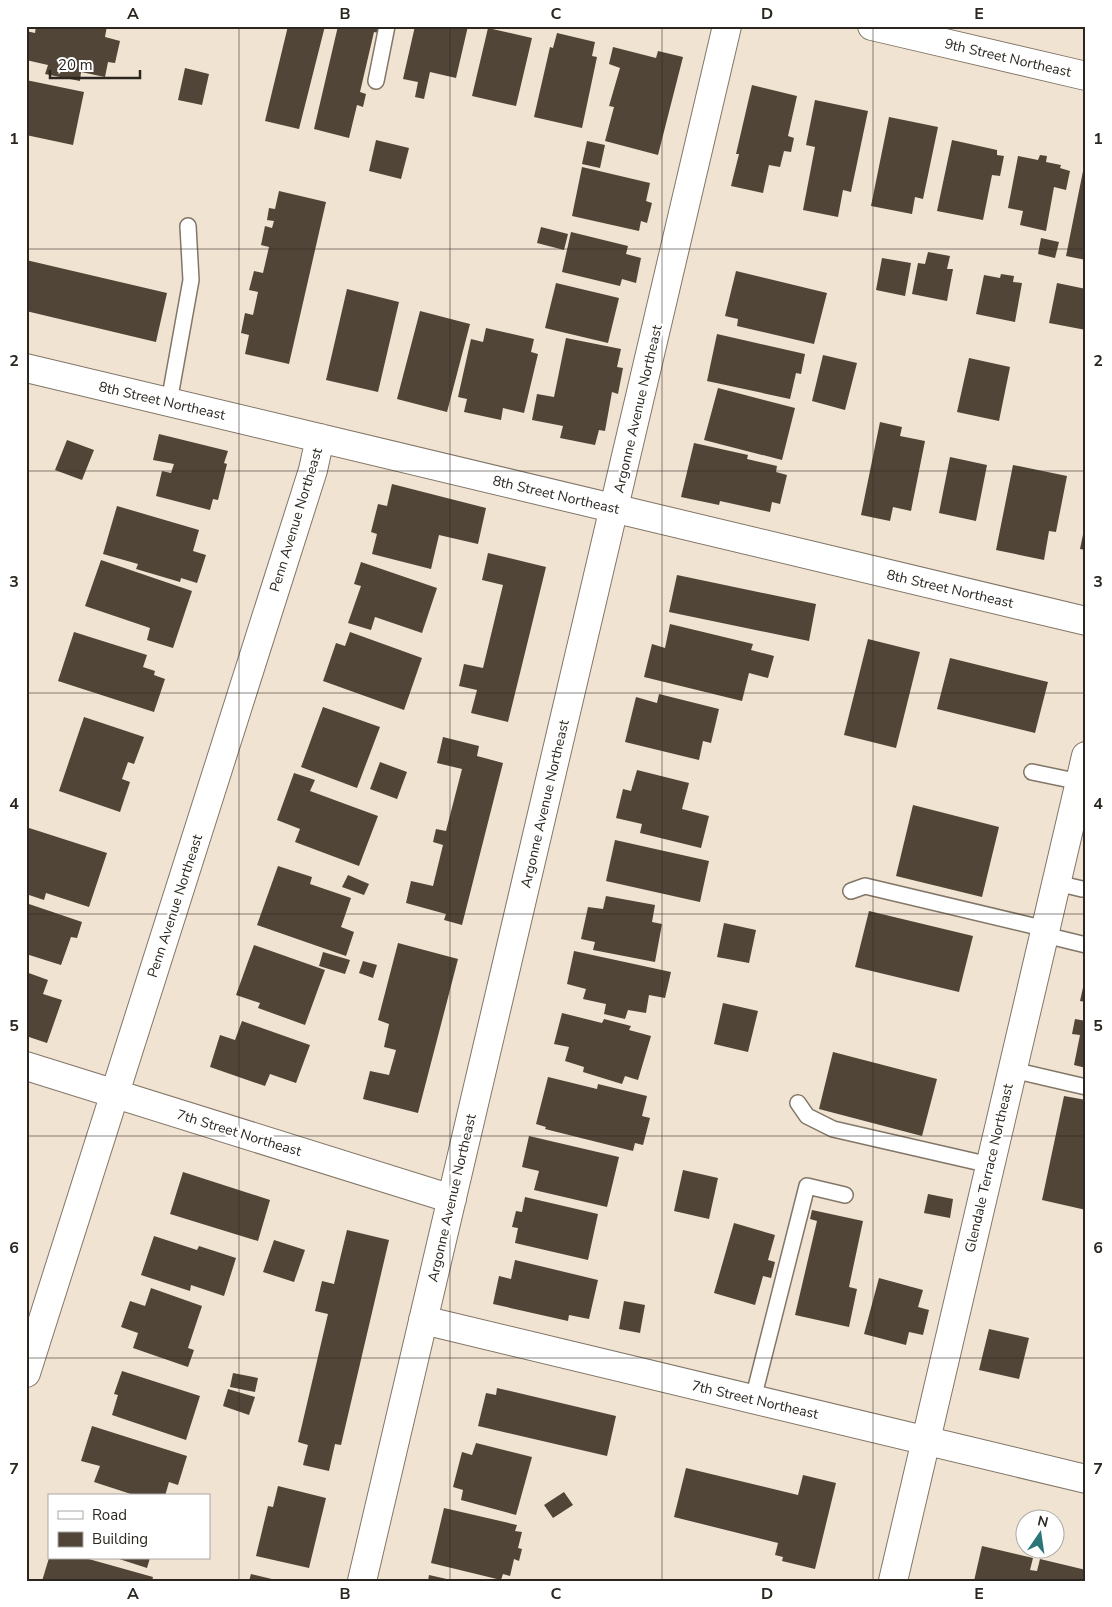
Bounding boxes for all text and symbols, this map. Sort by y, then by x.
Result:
text: A [127,3,139,25]
text: B [339,3,351,25]
text: C [551,3,562,25]
text: D [761,3,773,25]
text: E [974,3,984,25]
street label: 9th Street Northeast [943,34,1073,82]
scale bar [50,48,140,80]
text: 20 m [58,55,93,75]
text: 1 [9,128,19,150]
text: 1 [1093,128,1103,150]
street label: Argonne Avenue Northeast [609,323,667,495]
text: 2 [9,350,19,372]
text: 2 [1093,350,1103,372]
street label: 8th Street Northeast [97,377,227,425]
street label: Penn Avenue Northeast [265,446,327,594]
street label: 8th Street Northeast [491,471,621,519]
street label: 8th Street Northeast [885,565,1015,613]
text: 3 [9,571,19,593]
text: 3 [1093,571,1103,593]
street label: Argonne Avenue Northeast [516,718,574,890]
text: 4 [9,793,19,815]
text: 4 [1093,793,1103,815]
street label: Penn Avenue Northeast [143,832,207,980]
text: 5 [9,1015,19,1037]
text: 5 [1093,1015,1103,1037]
street label: Glendale Terrace Northeast [960,1082,1018,1254]
street label: 7th Street Northeast [174,1105,304,1161]
street label: Argonne Avenue Northeast [423,1112,481,1284]
text: 6 [9,1237,19,1259]
text: 6 [1093,1237,1103,1259]
street label: 7th Street Northeast [690,1376,820,1424]
text: 7 [9,1458,19,1480]
text: 7 [1093,1458,1103,1480]
legend [48,1494,210,1560]
text: Road [92,1505,127,1525]
north arrow [1014,1510,1064,1560]
text: N [1036,1511,1050,1532]
text: Building [92,1529,148,1549]
text: A [127,1583,139,1605]
text: B [339,1583,351,1605]
text: C [551,1583,562,1605]
text: D [761,1583,773,1605]
text: E [974,1583,984,1605]

